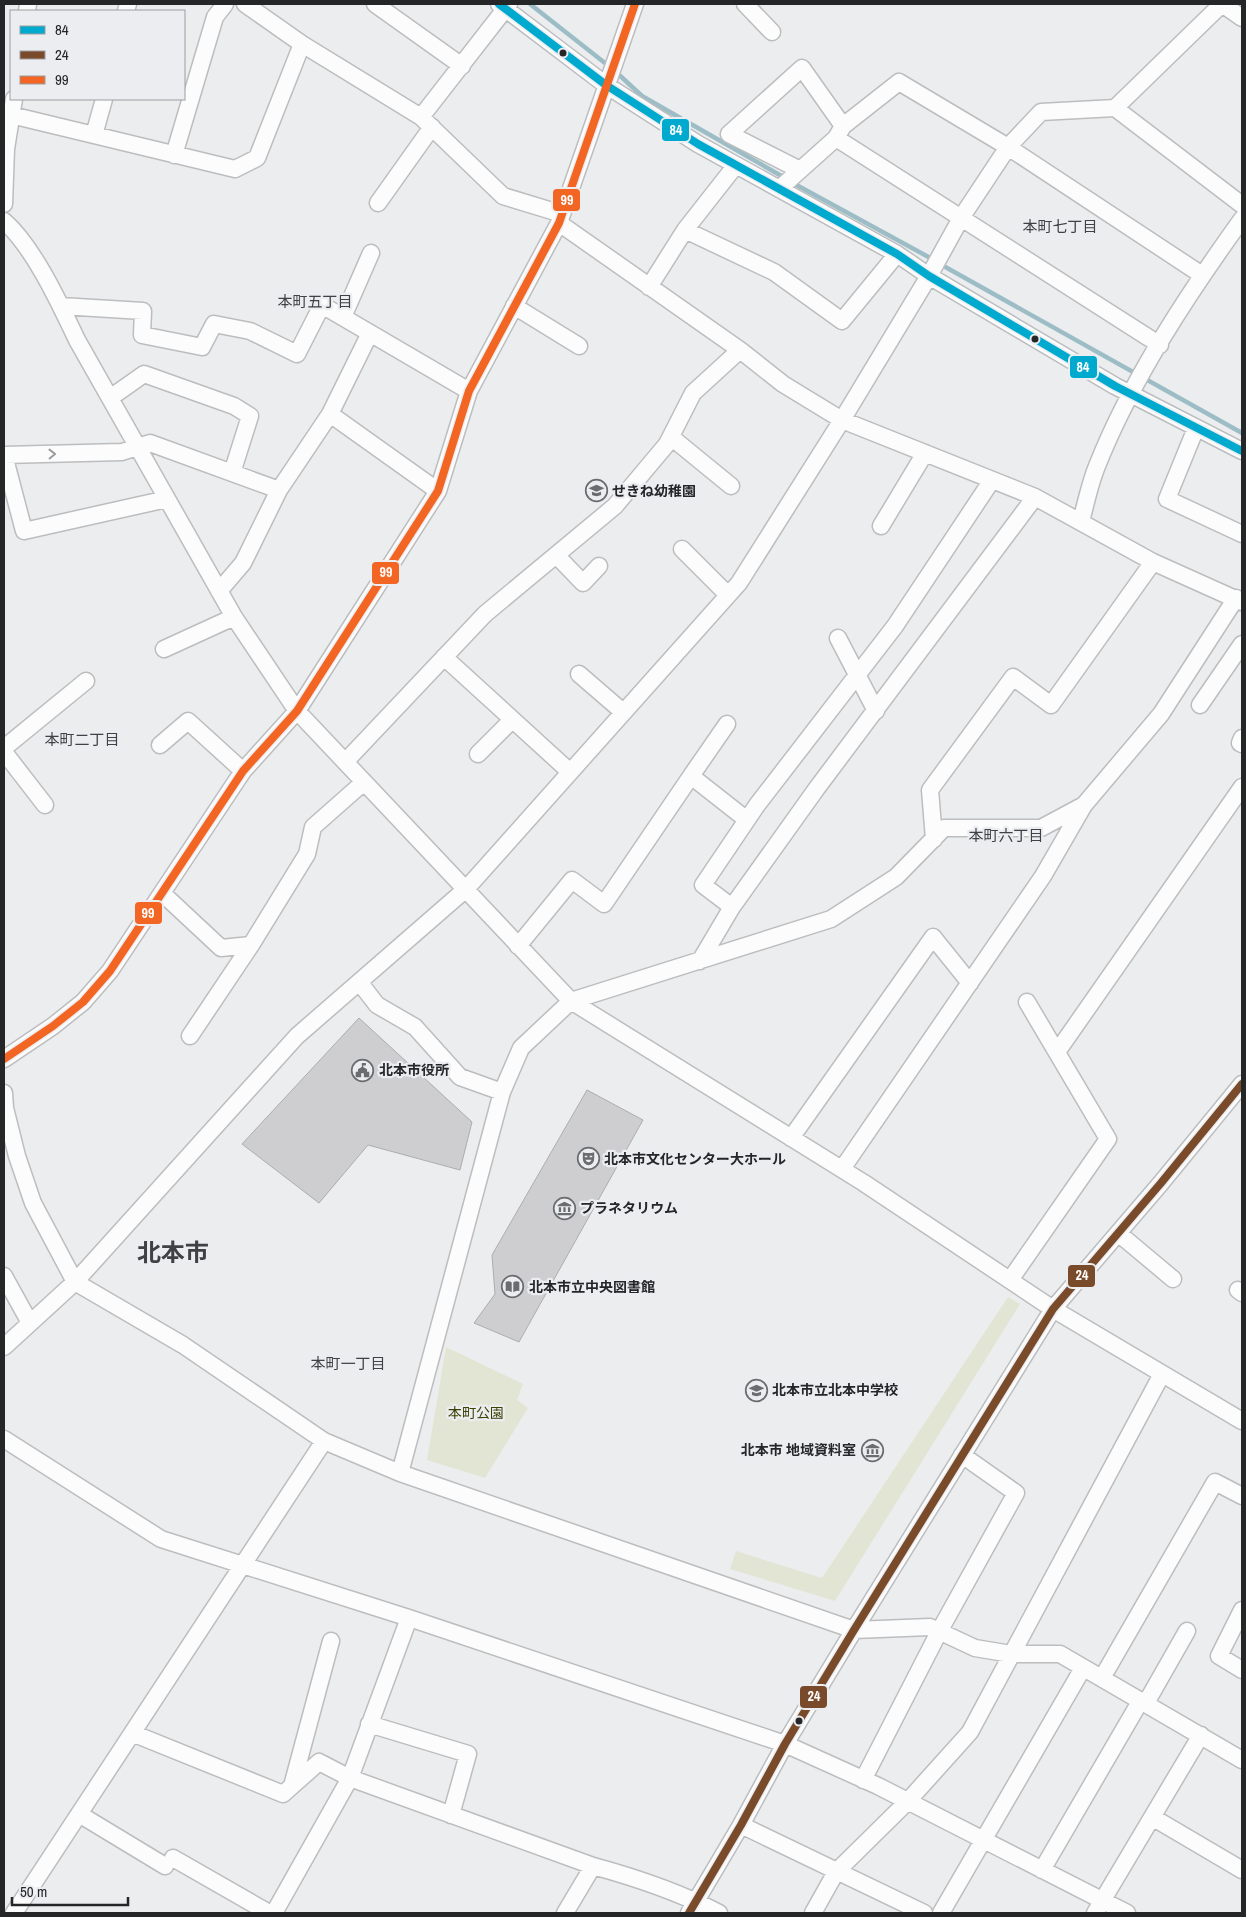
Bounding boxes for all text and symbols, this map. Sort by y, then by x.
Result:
legend [10,10,185,100]
text: 84 [55,19,69,40]
text: 24 [55,44,69,65]
unlabelled marker [558,48,568,58]
text: 99 [55,69,69,90]
line badge: 84 [661,118,690,142]
text: 84 [670,121,683,139]
line badge: 99 [552,188,581,212]
text: 99 [561,191,573,209]
district label: 本町七丁目 [1022,216,1098,237]
district label: 本町五丁目 [277,291,353,312]
unlabelled marker [1030,334,1040,344]
line badge: 84 [1069,355,1098,379]
text: 84 [1077,358,1090,376]
one-way arrow [49,448,57,459]
school or university icon: せきね幼稚園 [584,479,608,503]
place label: せきね幼稚園 [612,482,696,500]
line badge: 99 [371,561,400,585]
text: 99 [380,563,392,581]
district label: 本町二丁目 [44,729,120,750]
district label: 本町六丁目 [968,825,1044,846]
line badge: 99 [134,901,163,925]
text: 99 [142,904,154,922]
public building icon: 北本市役所 [351,1058,375,1082]
place label: 北本市役所 [379,1061,449,1079]
theatre icon: 北本市文化センター大ホール [576,1147,600,1171]
place label: 北本市文化センター大ホール [604,1150,786,1168]
museum icon: プラネタリウム [552,1196,576,1220]
place label: プラネタリウム [580,1199,678,1217]
district label: 北本市 [137,1236,209,1268]
line badge: 24 [1067,1264,1096,1288]
text: 24 [1076,1266,1089,1284]
library icon: 北本市立中央図書館 [501,1275,525,1299]
place label: 北本市立中央図書館 [529,1278,655,1296]
district label: 本町一丁目 [310,1353,386,1374]
school or university icon: 北本市立北本中学校 [744,1378,768,1402]
place label: 北本市立北本中学校 [772,1381,898,1399]
park label: 本町公園 [448,1404,504,1422]
museum icon: 北本市 地域資料室 [860,1438,884,1462]
place label: 北本市 地域資料室 [741,1441,856,1459]
line badge: 24 [799,1685,828,1709]
text: 24 [808,1687,821,1705]
unlabelled marker [794,1716,804,1726]
scale bar [12,1874,129,1906]
text: 50 m [20,1881,47,1902]

